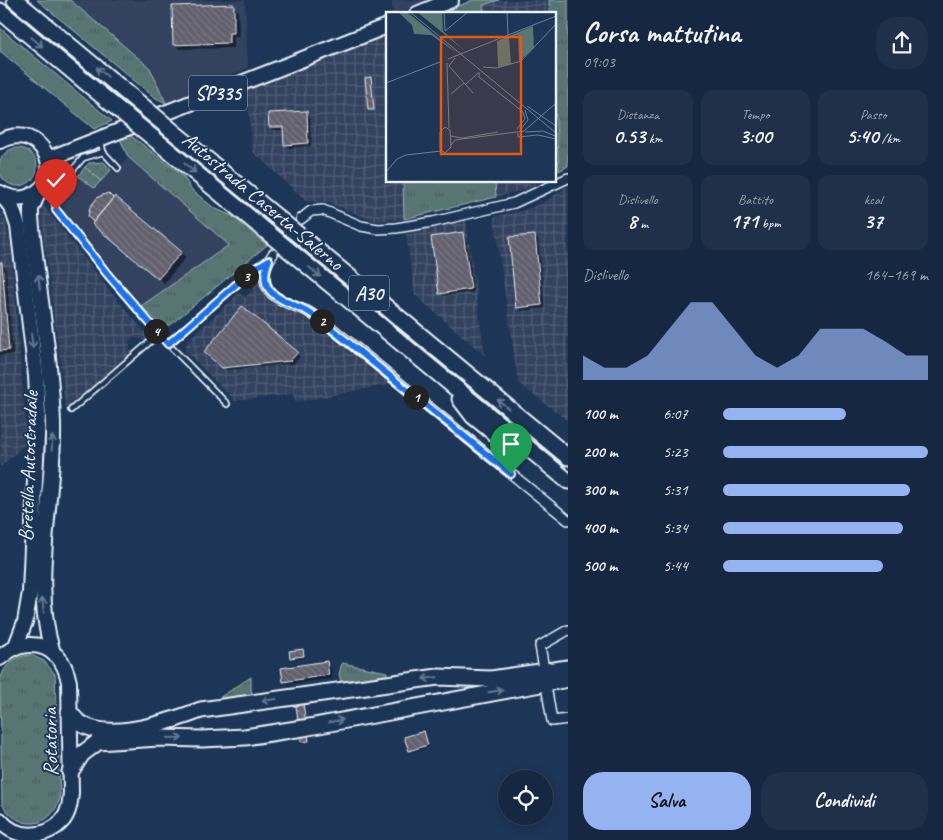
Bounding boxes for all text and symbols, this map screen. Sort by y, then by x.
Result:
inset map [386,12,556,182]
text: Corsa mattutina [583,15,741,50]
button: share [876,17,928,69]
one-way arrow [31,36,44,48]
text: 09:03 [583,52,615,72]
one-way arrow [95,66,108,77]
road number: SP335 [189,76,247,110]
text: Distanza [617,106,659,123]
text: Tempo [742,106,769,123]
text: Passo [860,106,886,123]
text: 0.53 [613,123,645,149]
text: 3:00 [739,123,772,149]
text: 5:40 [846,123,878,149]
street label: Autostrada Caserta-Salerno [177,126,350,277]
text: km [645,130,662,147]
text: /km [878,130,900,147]
pin [35,159,77,210]
one-way arrow [183,162,196,173]
icon: check [42,166,70,194]
text: Dislivello [618,191,658,208]
text: Battito [738,191,773,208]
text: kcal [864,191,882,208]
text: 8 [627,208,637,234]
text: 171 [730,208,758,234]
text: 37 [864,208,883,234]
text: m [637,215,648,232]
text: bpm [758,215,781,232]
pin: 3 [234,264,258,288]
text: Dislivello [583,265,628,285]
text: 164–169 m [865,265,928,285]
one-way arrow [308,266,321,277]
text: 3 [243,268,250,285]
one-way arrow [34,274,44,290]
road number: A30 [349,276,389,310]
pin: 2 [310,308,334,334]
text: 2 [319,313,326,330]
pin: 4 [144,318,168,344]
text: 4 [153,323,160,340]
one-way arrow [27,333,37,349]
pin: 1 [404,384,428,410]
street label: Bretella Autostradale [12,389,44,542]
text: 1 [413,389,420,406]
one-way arrow [497,398,510,409]
text: 100 m [583,404,618,424]
text: 6:07 [663,404,688,424]
pin [490,423,532,474]
icon: arrive [497,430,525,458]
one-way arrow [48,436,57,452]
text: 200 m [583,442,618,462]
text: 5:23 [663,442,688,462]
text: 300 m [583,480,618,500]
text: 5:31 [663,480,688,500]
text: 400 m [583,518,618,538]
text: 5:34 [663,518,688,538]
text: 500 m [583,556,617,576]
text: 5:44 [663,556,688,576]
one-way arrow [39,598,48,614]
one-way arrow [423,673,439,683]
one-way arrow [487,686,503,696]
one-way arrow [262,696,278,706]
street label: Rotatoria [36,706,64,776]
one-way arrow [328,716,344,726]
one-way arrow [166,733,183,743]
map controls [498,770,553,825]
button: locate [498,770,553,825]
button: Salva [583,772,751,830]
button: Condividi [761,772,928,830]

